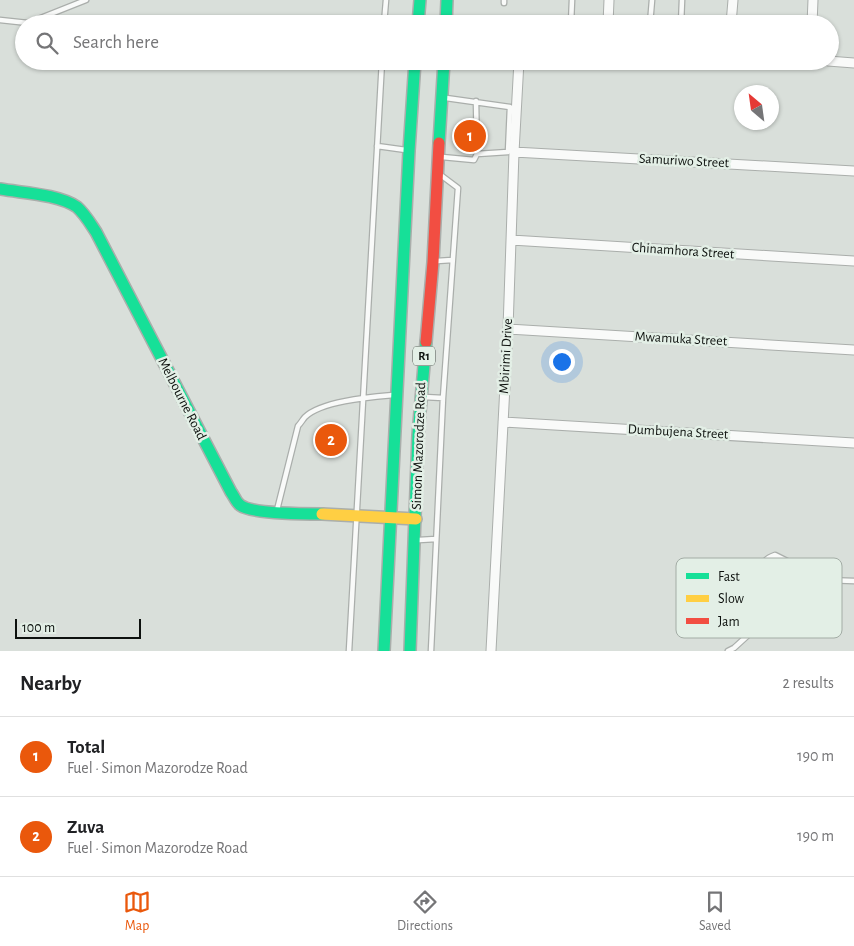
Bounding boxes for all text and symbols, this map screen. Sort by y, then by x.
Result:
search box [15,15,839,70]
icon: search [33,29,61,57]
text: Search here [73,33,159,52]
north arrow [734,85,779,130]
pin: 1 [454,117,486,155]
street label: Samuriwo Street [639,152,730,170]
street label: Chinamhora Street [631,240,735,262]
street label: Mbirimi Drive [497,318,515,394]
street label: Mwamuka Street [634,330,728,348]
road number: R1 [413,346,435,366]
your location [549,349,575,375]
street label: Melbourne Road [155,356,209,442]
street label: Simon Mazorodze Road [410,382,428,510]
pin: 2 [315,421,347,459]
street label: Dumbujena Street [627,422,729,442]
legend [676,558,842,638]
text: Fast [718,570,740,584]
text: Slow [718,592,745,606]
text: Jam [718,615,740,629]
scale bar [15,616,141,639]
text: 100 m [22,621,55,635]
text: Nearby [20,673,81,694]
text: 2 results [782,675,834,691]
text: Total [67,738,105,757]
text: 1 [33,748,39,764]
text: 190 m [797,748,834,764]
text: Fuel · Simon Mazorodze Road [67,760,248,776]
text: Zuva [67,818,104,837]
text: 2 [32,828,40,844]
text: 190 m [797,828,834,844]
text: Fuel · Simon Mazorodze Road [67,840,248,856]
tab: Map [123,888,151,935]
tab: Directions [397,888,453,935]
tab: Saved [699,888,731,935]

